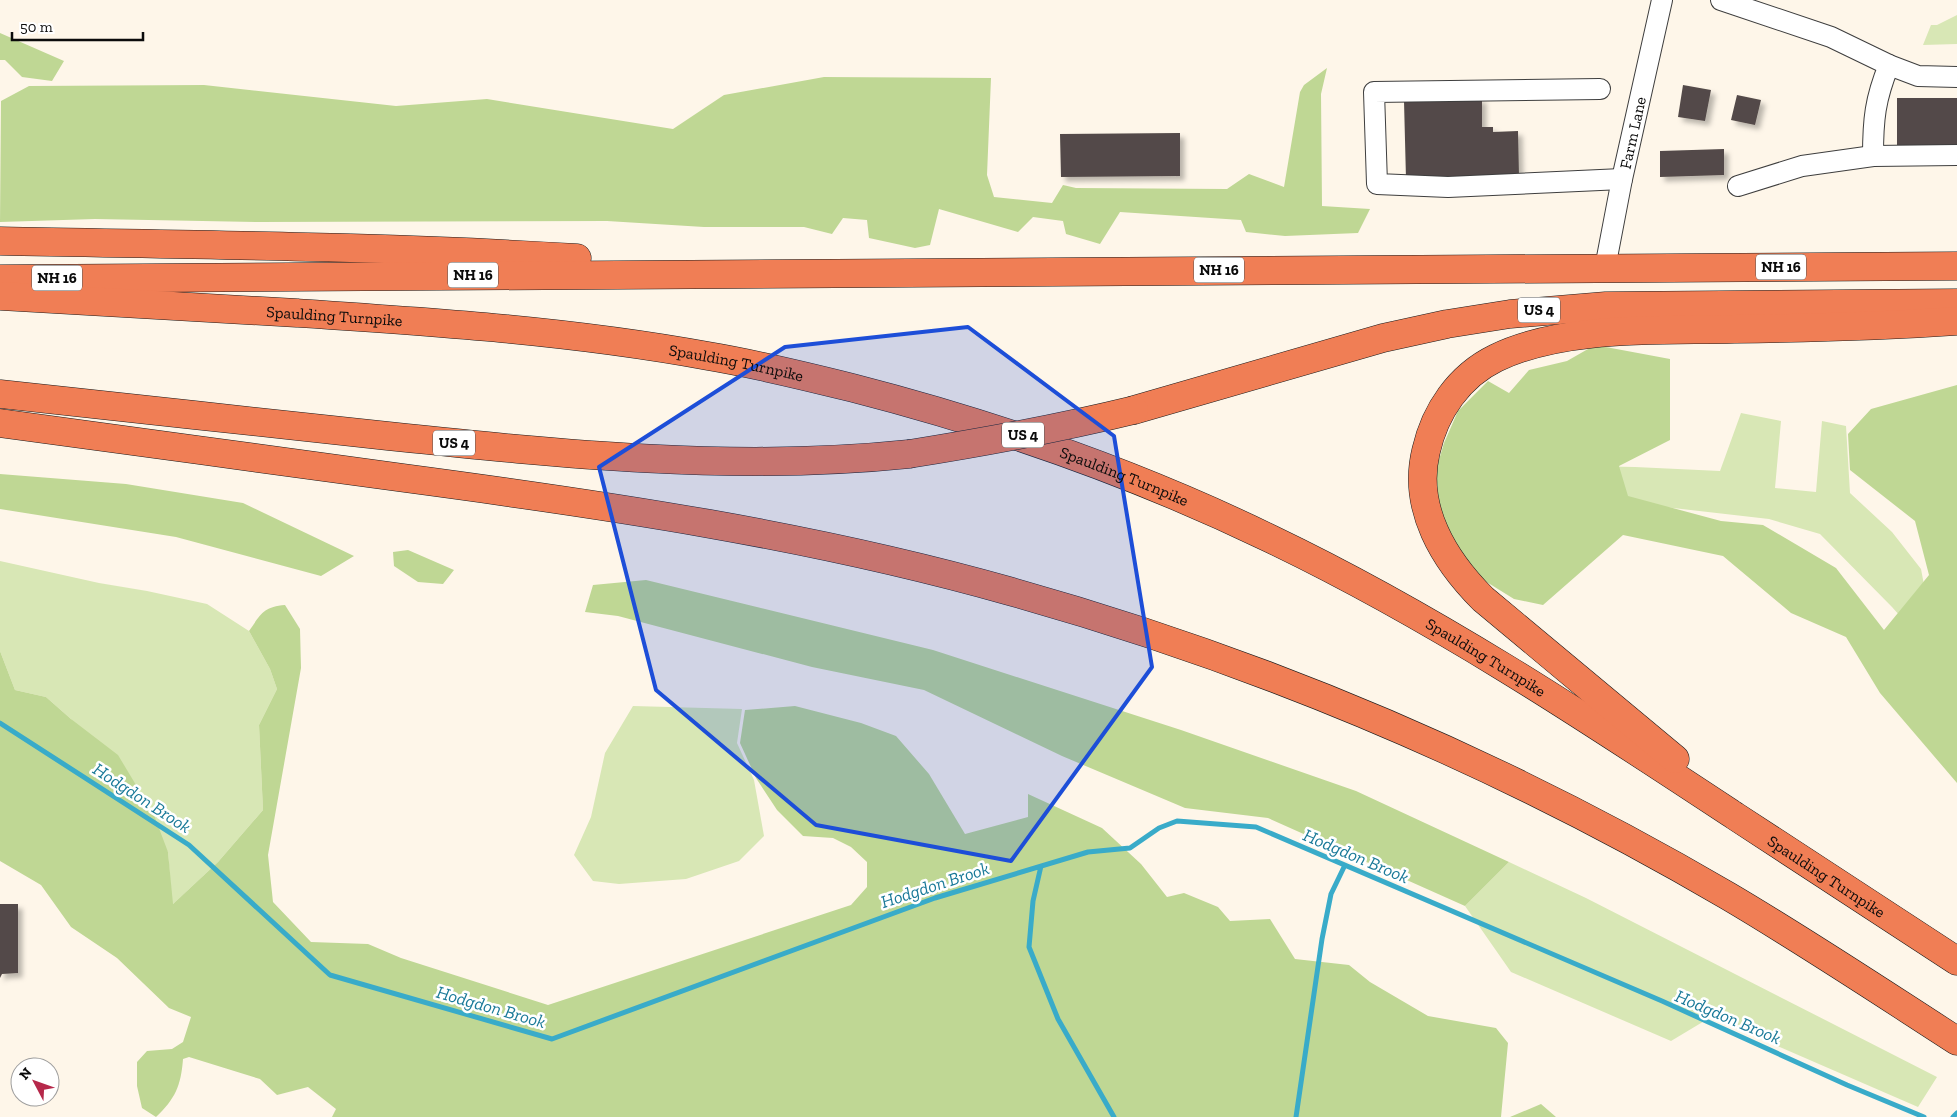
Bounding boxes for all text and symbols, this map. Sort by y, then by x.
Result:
scale bar [12,10,144,42]
text: 50 m [20,18,53,36]
street label: Farm Lane [1616,95,1650,171]
road number: NH 16 [1756,254,1806,280]
road number: NH 16 [1194,258,1244,282]
road number: NH 16 [448,262,498,288]
road number: NH 16 [32,266,82,290]
road number: US 4 [1518,298,1560,322]
street label: Spaulding Turnpike [266,302,403,330]
street label: Spaulding Turnpike [668,340,805,386]
road number: US 4 [1002,422,1044,448]
road number: US 4 [433,430,475,456]
street label: Spaulding Turnpike [1057,443,1191,510]
street label: Spaulding Turnpike [1422,614,1549,701]
water label: Hodgdon Brook [89,758,195,838]
water label: Hodgdon Brook [1300,824,1412,888]
street label: Spaulding Turnpike [1764,831,1889,922]
water label: Hodgdon Brook [878,857,992,913]
water label: Hodgdon Brook [434,981,548,1033]
water label: Hodgdon Brook [1672,985,1784,1049]
north arrow [10,1057,60,1107]
text: N [16,1064,36,1083]

